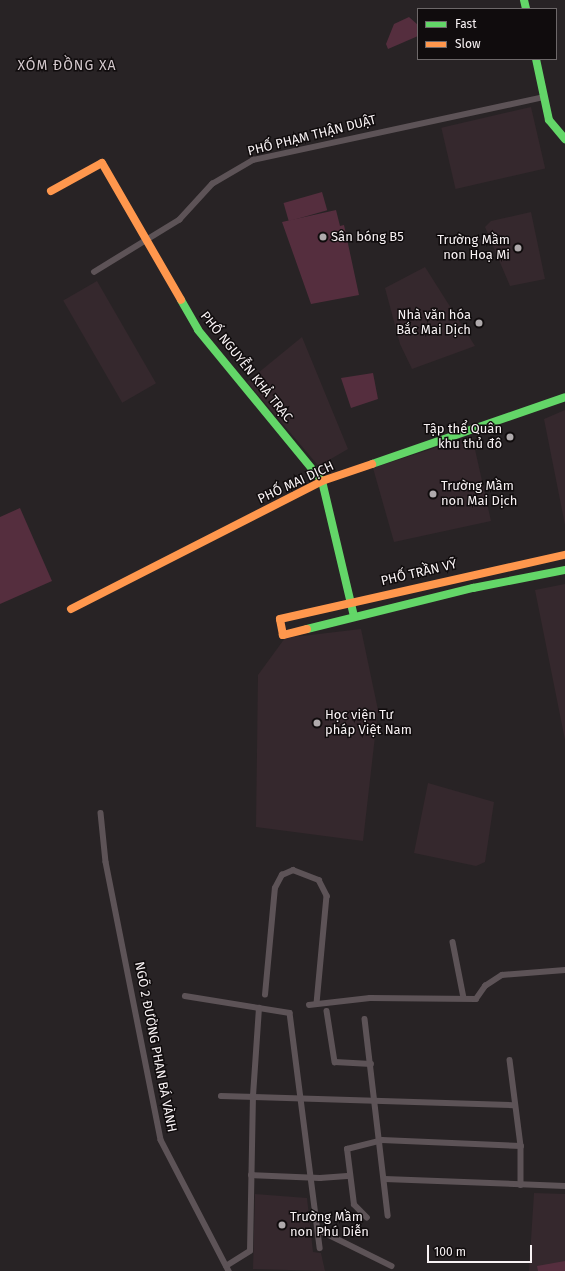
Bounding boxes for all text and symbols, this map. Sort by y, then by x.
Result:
legend [417,8,557,60]
text: Fast [455,17,477,31]
text: Slow [455,37,481,51]
district label: XÓM ĐỒNG XA [17,58,117,74]
street label: PHỐ PHẠM THẬN DUẬT [246,112,378,160]
place label: Sân bóng B5 [331,229,404,245]
marker: Sân bóng B5 [318,232,328,242]
place label: Trường Mầm non Hoạ Mi [437,233,510,264]
marker: Trường Mầm non Hoạ Mi [513,243,523,253]
place label: Nhà văn hóa Bắc Mai Dịch [396,308,471,339]
street label: PHỐ NGUYỄN KHẢ TRẠC [197,309,295,425]
marker: Nhà văn hóa Bắc Mai Dịch [474,318,484,328]
place label: Tập thể Quân khu thủ đô [424,422,502,453]
marker: Tập thể Quân khu thủ đô [505,432,515,442]
street label: PHỐ MAI DỊCH [256,459,336,507]
place label: Trường Mầm non Mai Dịch [441,479,517,510]
marker: Trường Mầm non Mai Dịch [428,489,438,499]
street label: PHỐ TRẦN VỸ [379,557,459,589]
place label: Học viện Tư pháp Việt Nam [325,708,412,739]
marker: Học viện Tư pháp Việt Nam [312,718,322,728]
street label: NGÕ 2 ĐƯỜNG PHAN BÁ VÀNH [131,960,179,1134]
place label: Trường Mầm non Phú Diễn [290,1210,369,1241]
marker: Trường Mầm non Phú Diễn [277,1220,287,1230]
scale bar [429,1237,534,1263]
text: 100 m [434,1245,466,1259]

